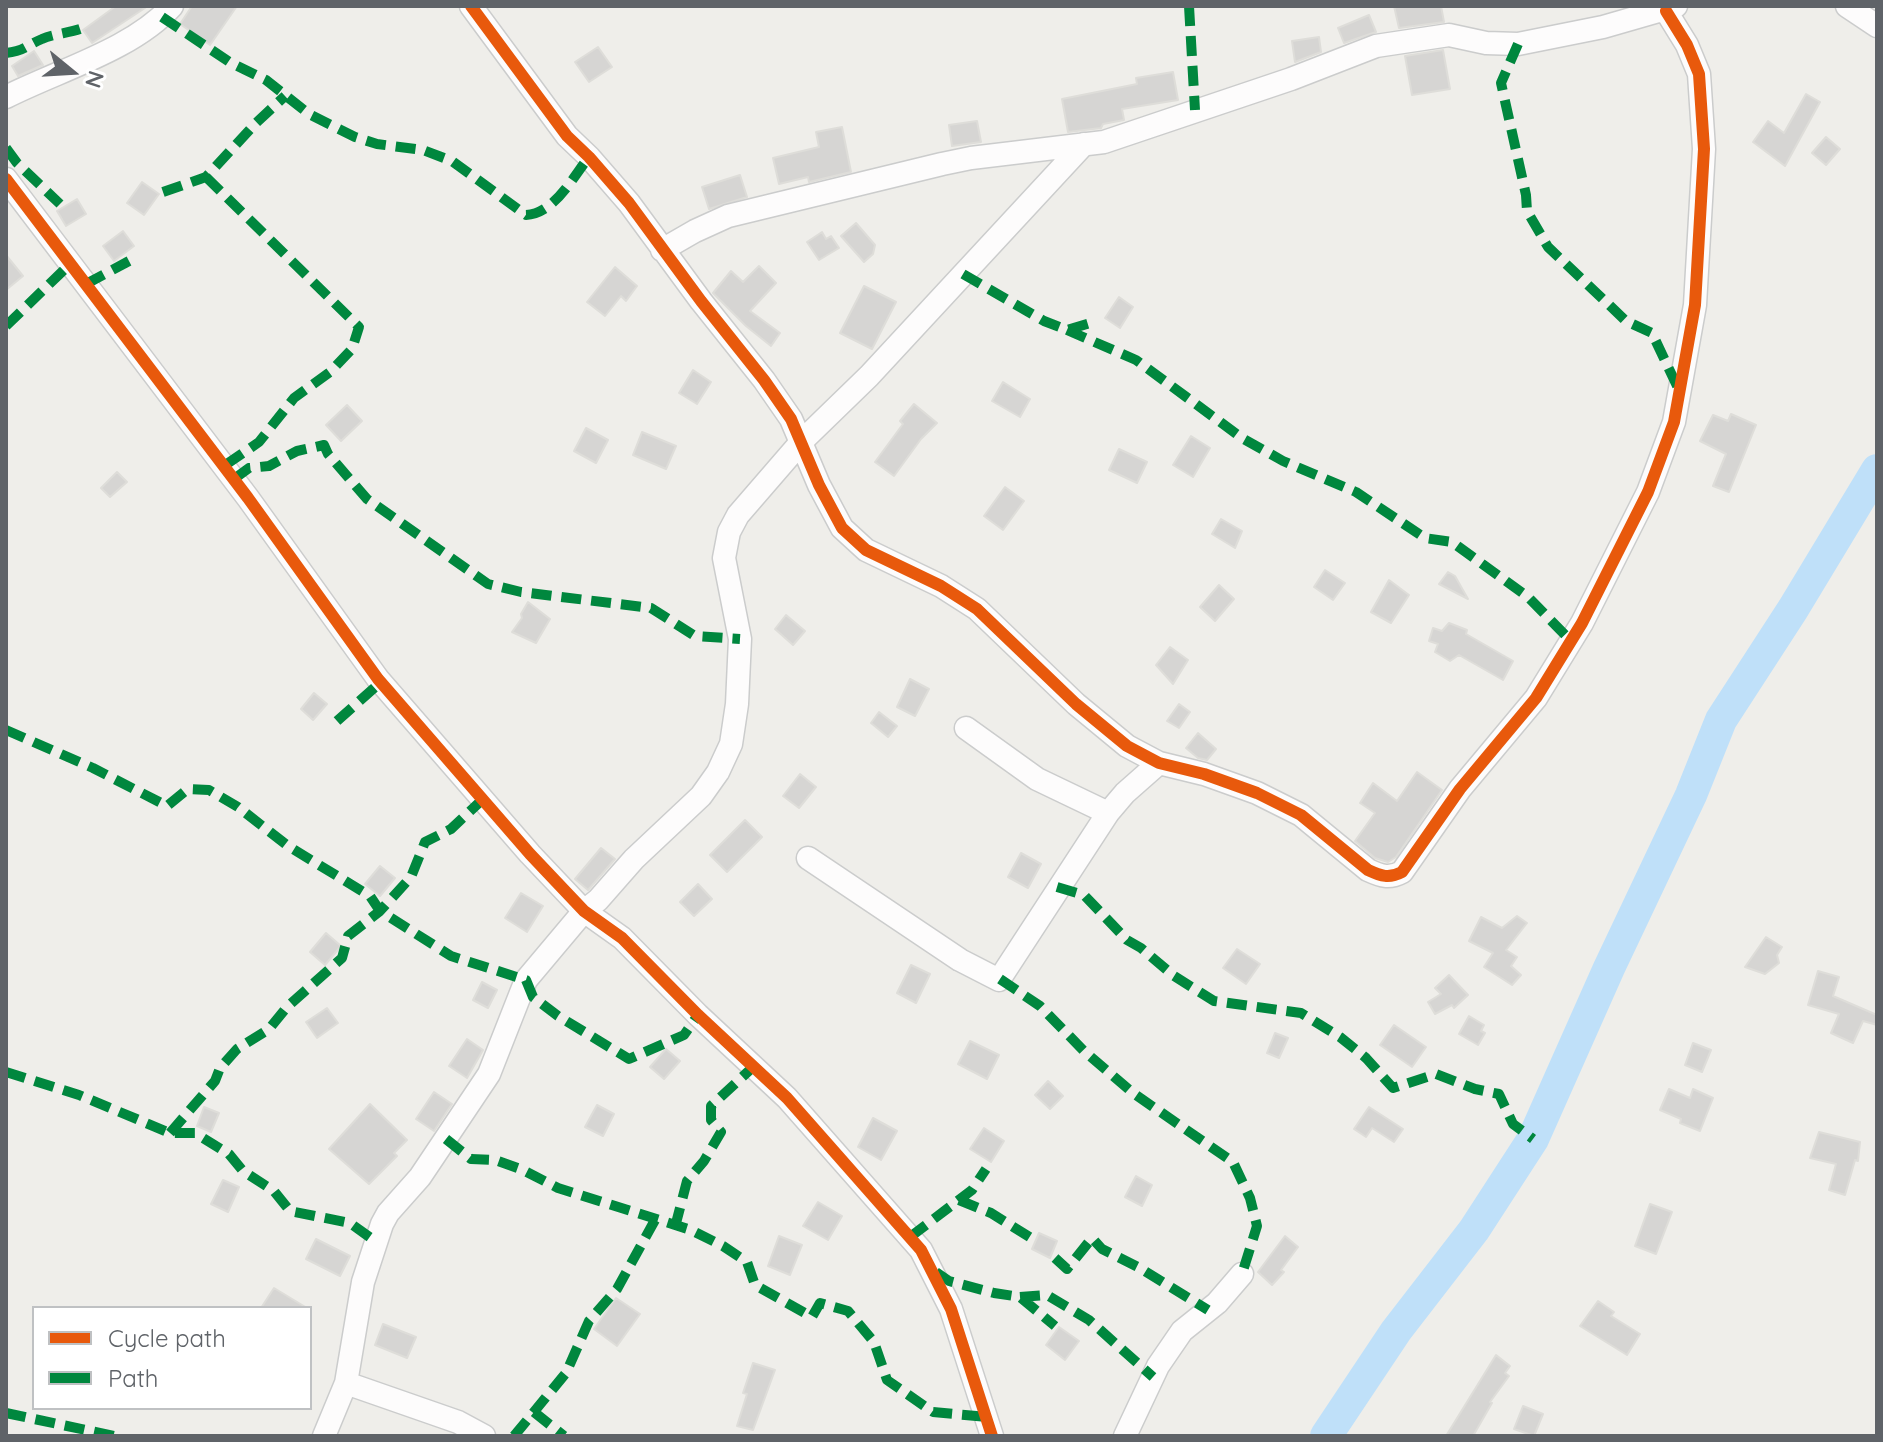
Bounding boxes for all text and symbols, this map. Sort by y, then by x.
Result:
north arrow [32,32,112,112]
text: N [79,67,111,91]
legend [32,1306,312,1410]
text: Cycle path [108,1323,226,1353]
text: Path [108,1363,159,1393]

